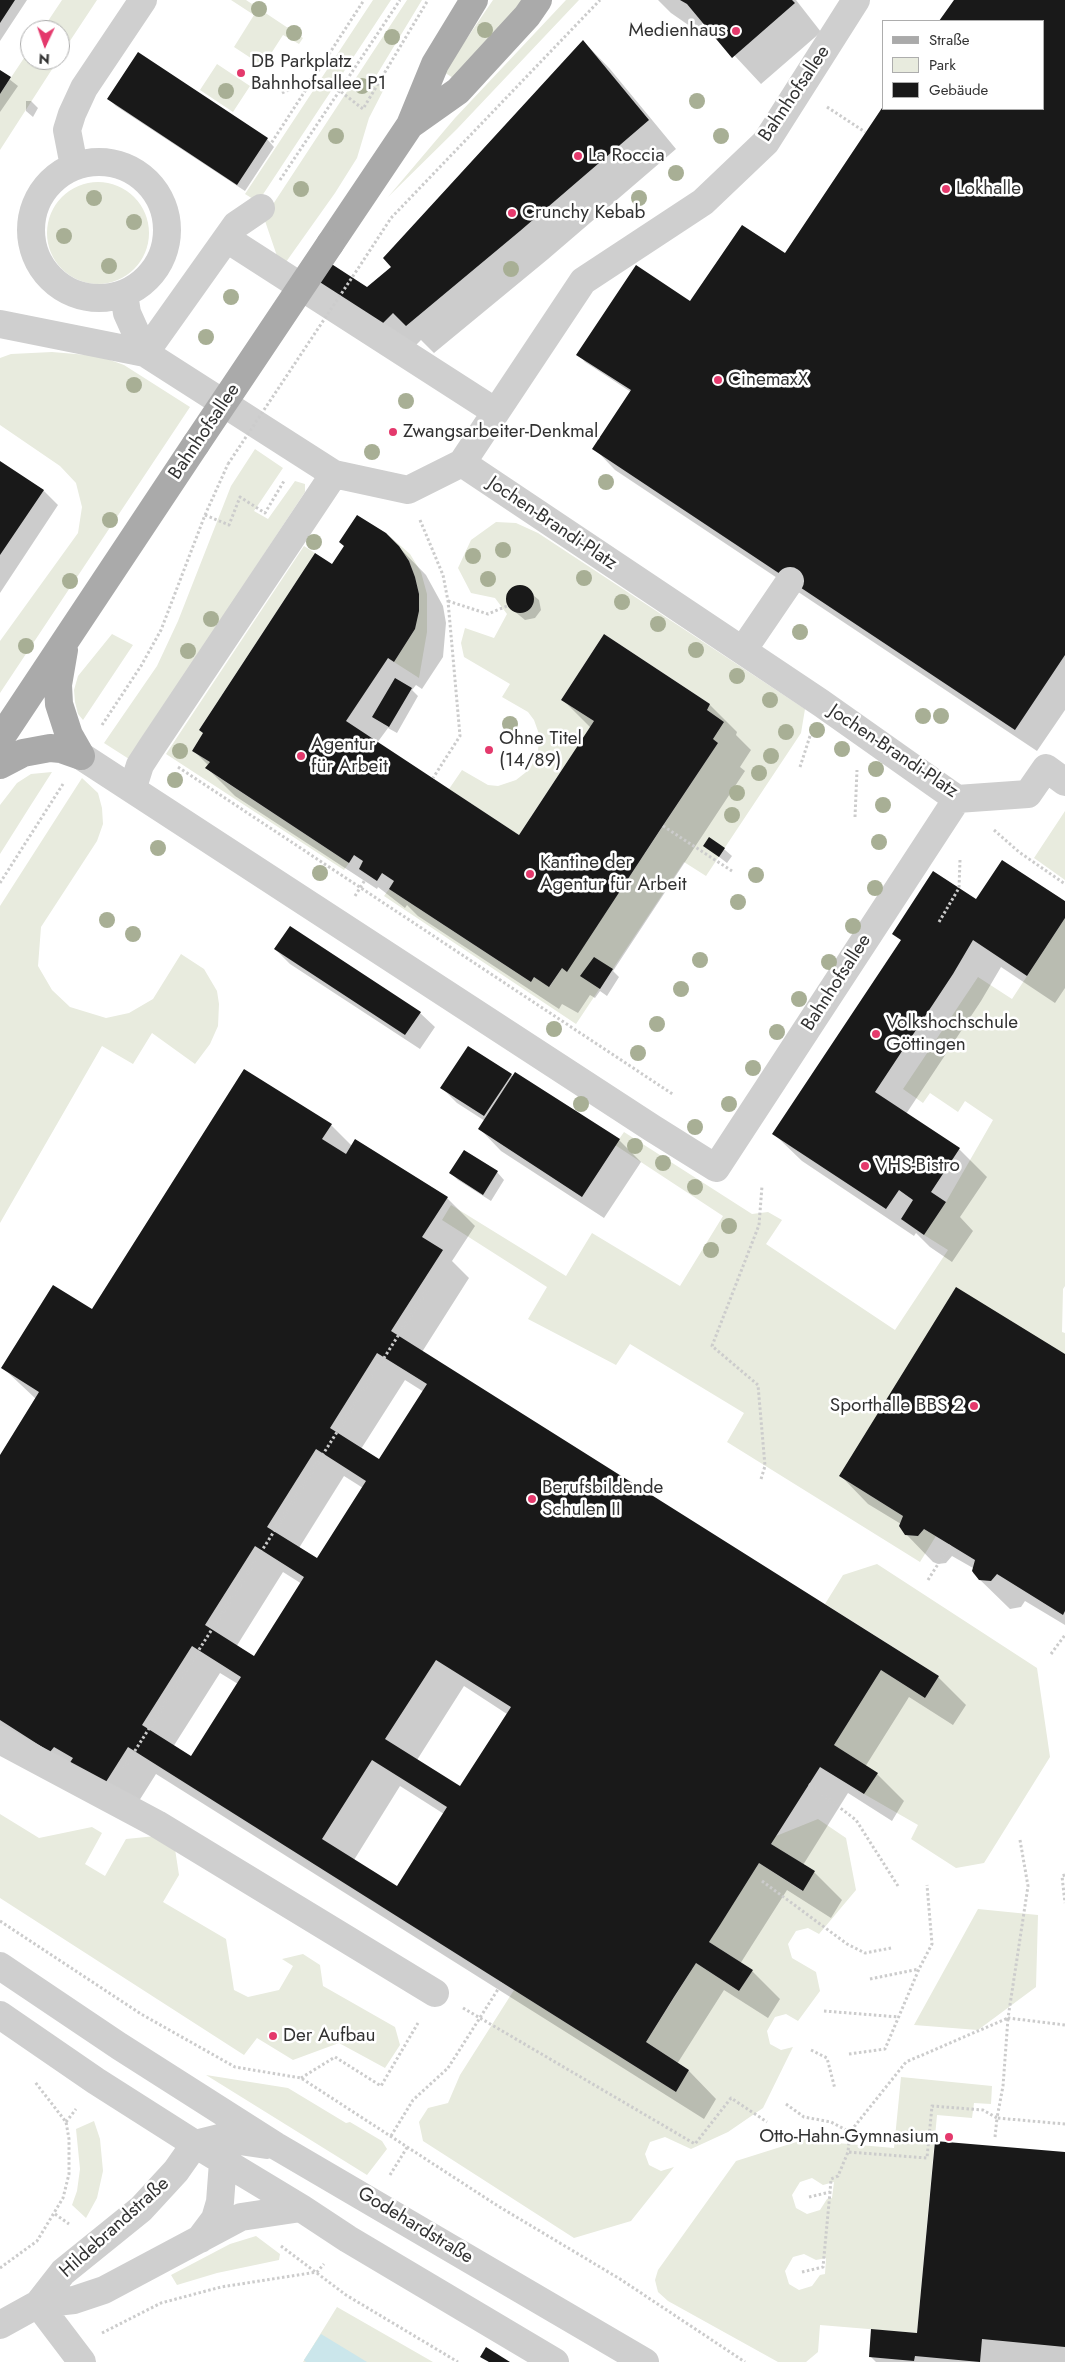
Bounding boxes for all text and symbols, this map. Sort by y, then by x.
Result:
north arrow [20,20,70,70]
place label: Medienhaus [629,20,726,42]
legend [882,20,1045,110]
marker: Medienhaus [730,25,742,37]
text: Straße [929,29,969,51]
street label: Bahnhofsallee [755,42,835,146]
text: N [38,49,50,69]
place label: DB Parkplatz Bahnhofsallee P1 [251,51,386,95]
text: Park [929,54,956,76]
marker: DB Parkplatz Bahnhofsallee P1 [235,67,247,79]
text: Gebäude [929,79,988,101]
place label: La Roccia [588,145,665,167]
marker: La Roccia [572,150,584,162]
place label: Lokhalle [956,178,1021,200]
marker: Lokhalle [940,183,952,195]
place label: Crunchy Kebab [522,202,645,224]
marker: Crunchy Kebab [506,207,518,219]
place label: CinemaxX [728,369,808,391]
marker: CinemaxX [712,374,724,386]
street label: Bahnhofsallee [165,380,245,484]
place label: Zwangsarbeiter-Denkmal [403,421,598,443]
marker: Zwangsarbeiter-Denkmal [387,426,399,438]
street label: Jochen-Brandi-Platz [483,472,621,576]
street label: Jochen-Brandi-Platz [824,700,962,804]
place label: Ohne Titel (14/89) [499,728,582,772]
place label: Agentur für Arbeit [311,734,388,778]
marker: Ohne Titel (14/89) [483,744,495,756]
marker: Agentur für Arbeit [295,750,307,762]
place label: Kantine der Agentur für Arbeit [540,852,687,896]
marker: Kantine der Agentur für Arbeit [524,868,536,880]
street label: Bahnhofsallee [797,930,877,1036]
place label: Volkshochschule Göttingen [886,1012,1018,1056]
marker: Volkshochschule Göttingen [870,1028,882,1040]
place label: VHS-Bistro [875,1155,960,1177]
marker: VHS-Bistro [859,1160,871,1172]
place label: Sporthalle BBS 2 [830,1395,964,1417]
marker: Sporthalle BBS 2 [968,1400,980,1412]
place label: Berufsbildende Schulen II [542,1477,663,1521]
marker: Berufsbildende Schulen II [526,1493,538,1505]
place label: Der Aufbau [283,2025,375,2047]
marker: Der Aufbau [267,2030,279,2042]
place label: Otto-Hahn-Gymnasium [759,2126,939,2148]
marker: Otto-Hahn-Gymnasium [943,2131,955,2143]
street label: Hildebrandstraße [56,2173,174,2283]
street label: Godehardstraße [353,2183,477,2269]

